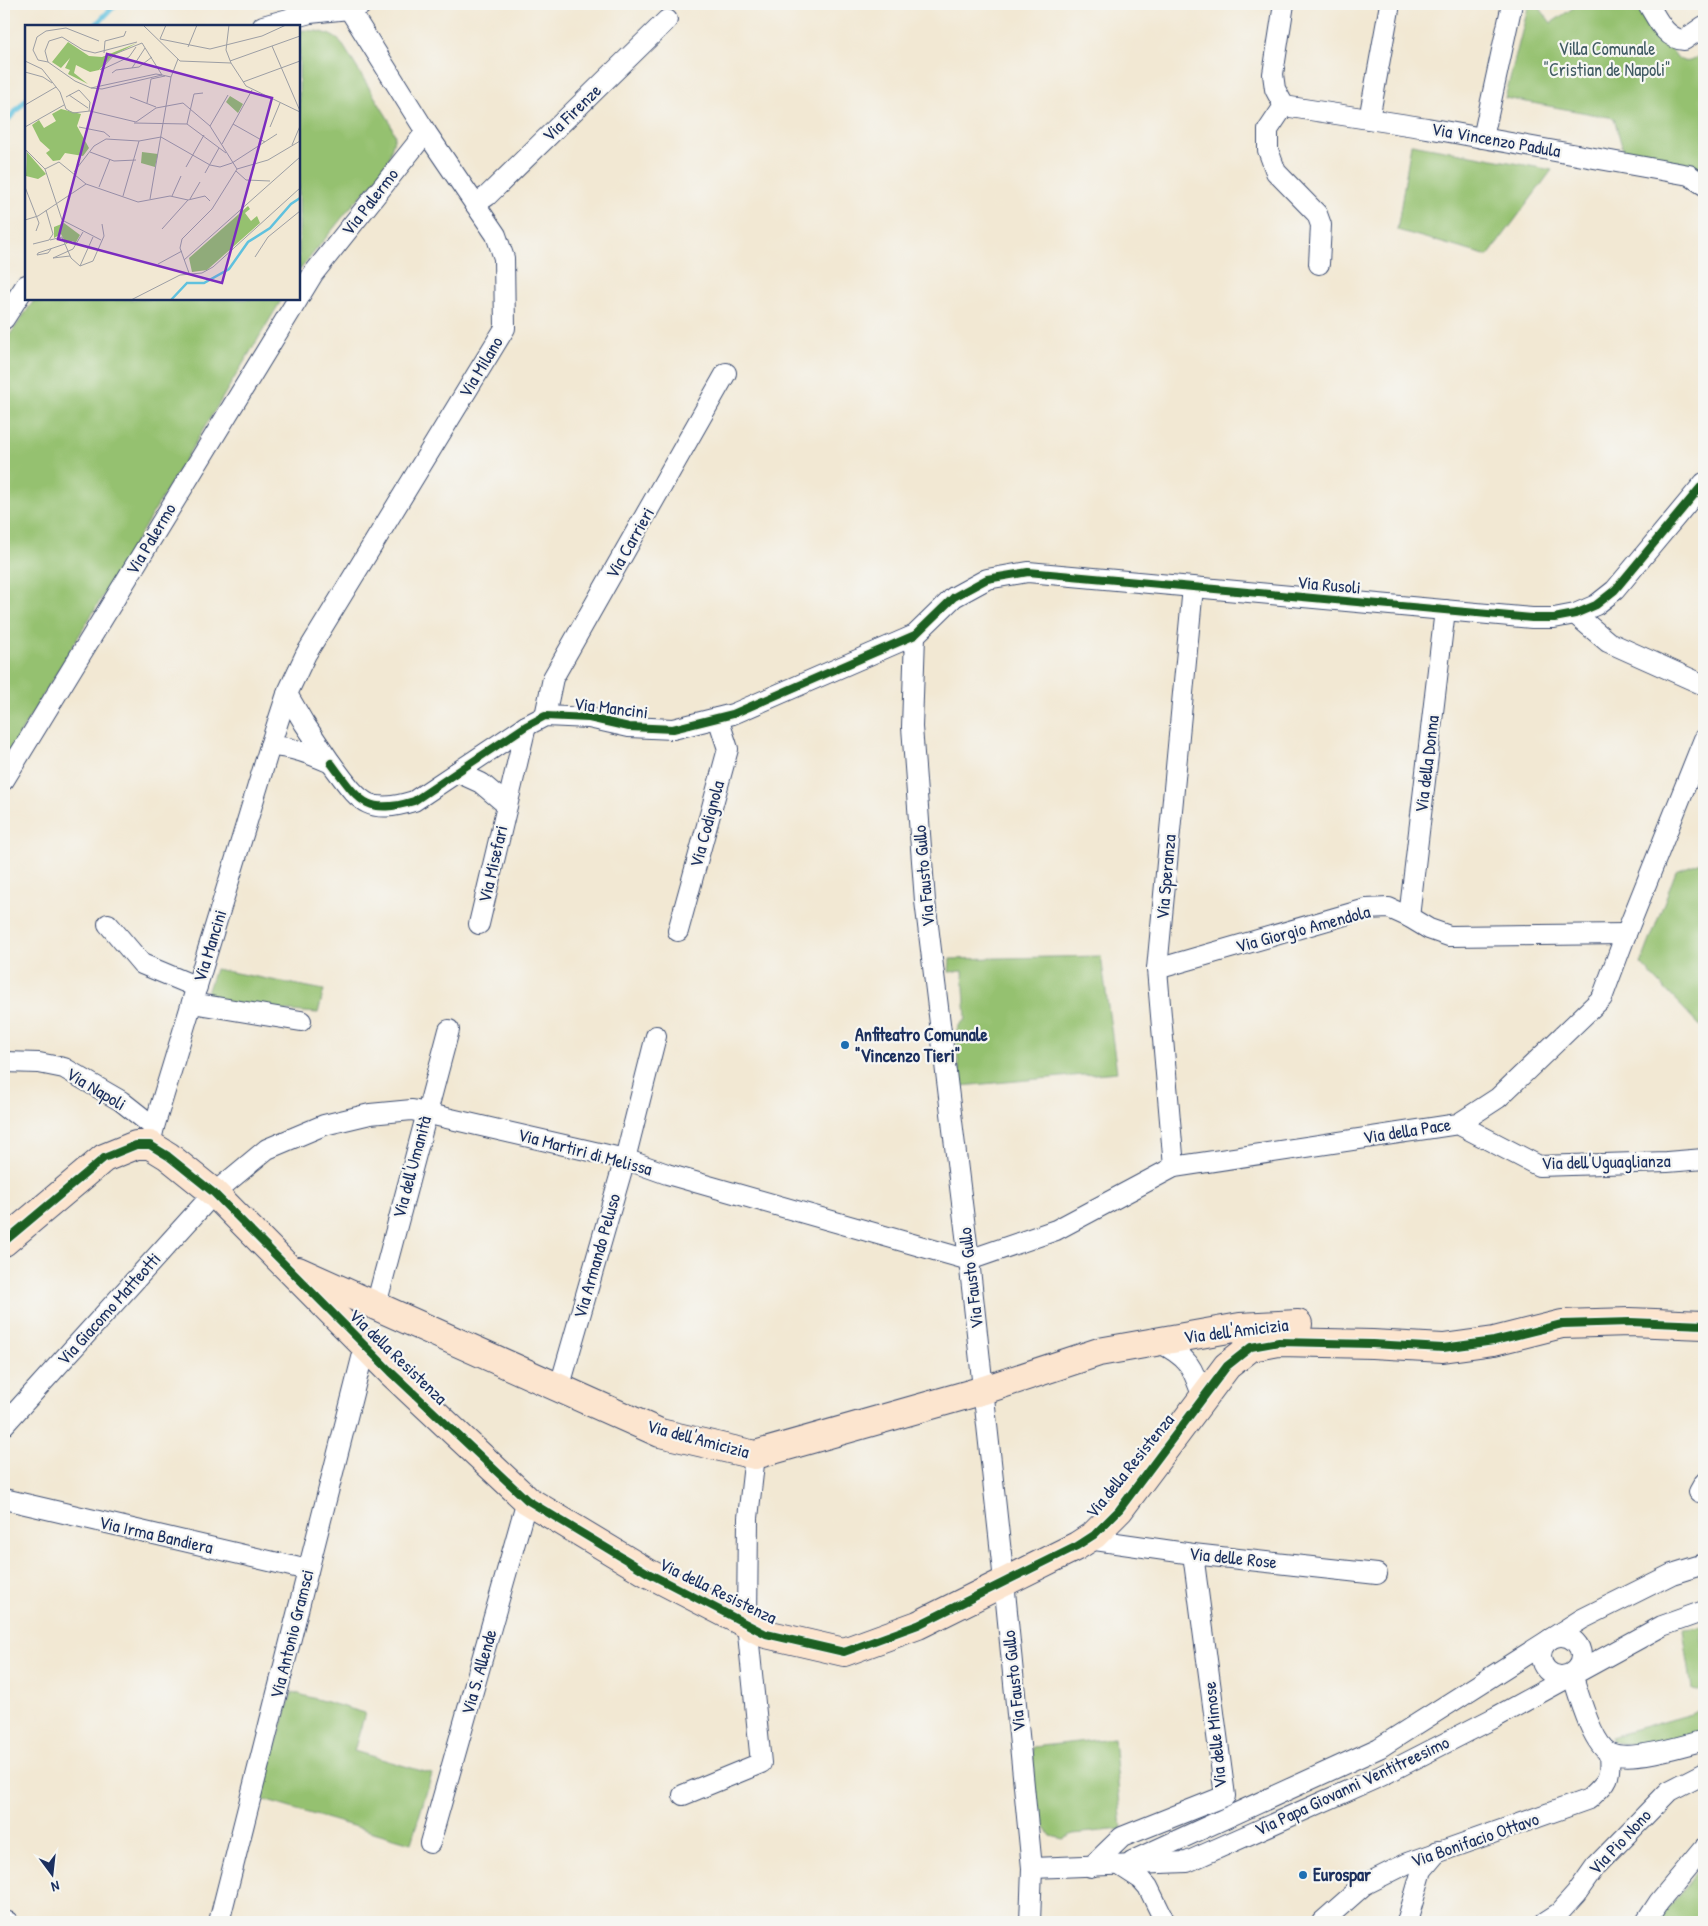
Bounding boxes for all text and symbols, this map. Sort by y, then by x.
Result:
inset map [25,25,300,300]
park label: Villa Comunale "Cristian de Napoli" [1544,36,1670,82]
street label: Via Firenze [537,78,607,147]
street label: Via Vincenzo Padula [1430,116,1563,163]
street label: Via Palermo [335,163,404,241]
street label: Via Milano [453,331,509,402]
street label: Via Palermo [119,498,182,579]
street label: Via Carrieri [599,503,660,583]
street label: Via Rusoli [1296,569,1362,600]
street label: Via Mancini [573,691,650,724]
street label: Via della Donna [1408,714,1445,814]
street label: Via Codignola [683,778,730,870]
street label: Via Misefari [471,823,514,905]
street label: Via Fausto Gullo [907,824,940,928]
street label: Via Speranza [1149,833,1182,921]
street label: Via Giorgio Amendola [1233,899,1373,958]
street label: Via Mancini [187,907,232,985]
place label: Anfiteatro Comunale "Vincenzo Tieri" [855,1022,989,1068]
marker: Anfiteatro Comunale "Vincenzo Tieri" [839,1039,851,1051]
street label: Via Napoli [62,1061,131,1116]
street label: Via della Pace [1361,1111,1453,1150]
street label: Via dell'Umanità [386,1113,437,1221]
street label: Via Martiri di Melissa [515,1122,655,1181]
street label: Via dell'Uguaglianza [1541,1148,1671,1175]
street label: Via Armando Peluso [567,1190,626,1321]
street label: Via Fausto Gullo [952,1226,989,1330]
street label: Via Giacomo Matteotti [51,1247,166,1371]
street label: Via della Resistenza [344,1303,453,1410]
street label: Via dell'Amicizia [1182,1312,1290,1349]
street label: Via della Resistenza [1080,1408,1180,1523]
street label: Via dell'Amicizia [644,1413,752,1464]
street label: Via Irma Bandiera [97,1509,216,1560]
street label: Via delle Rose [1188,1540,1278,1575]
street label: Via della Resistenza [655,1551,781,1630]
street label: Via Antonio Gramsci [263,1567,320,1701]
street label: Via S. Allende [454,1626,503,1717]
street label: Via Fausto Gullo [996,1629,1031,1733]
street label: Via delle Mimose [1196,1681,1233,1790]
street label: Via Papa Giovanni Ventitreesimo [1250,1729,1453,1842]
street label: Via Pio Nono [1583,1803,1657,1880]
street label: Via Bonifacio Ottavo [1408,1806,1542,1873]
north arrow [28,1848,78,1898]
place label: Eurospar [1313,1862,1371,1888]
marker: Eurospar [1297,1869,1309,1881]
text: N [49,1877,62,1897]

